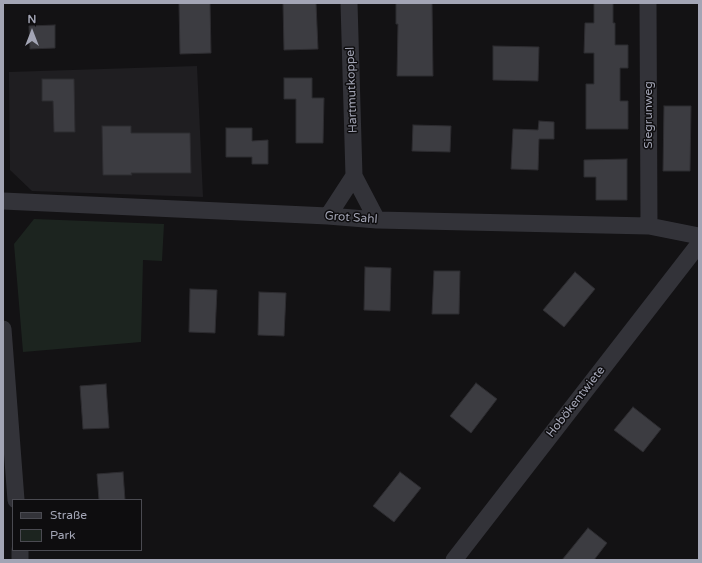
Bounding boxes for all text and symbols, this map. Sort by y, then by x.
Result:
north arrow [12,12,52,52]
text: N [28,13,36,26]
street label: Hartmutkoppel [343,47,361,133]
street label: Siegrunweg [642,81,656,149]
street label: Grot Sahl [324,209,378,227]
street label: Hobökentwiete [544,363,608,441]
legend [12,499,142,551]
text: Straße [50,508,87,522]
text: Park [50,528,76,542]

